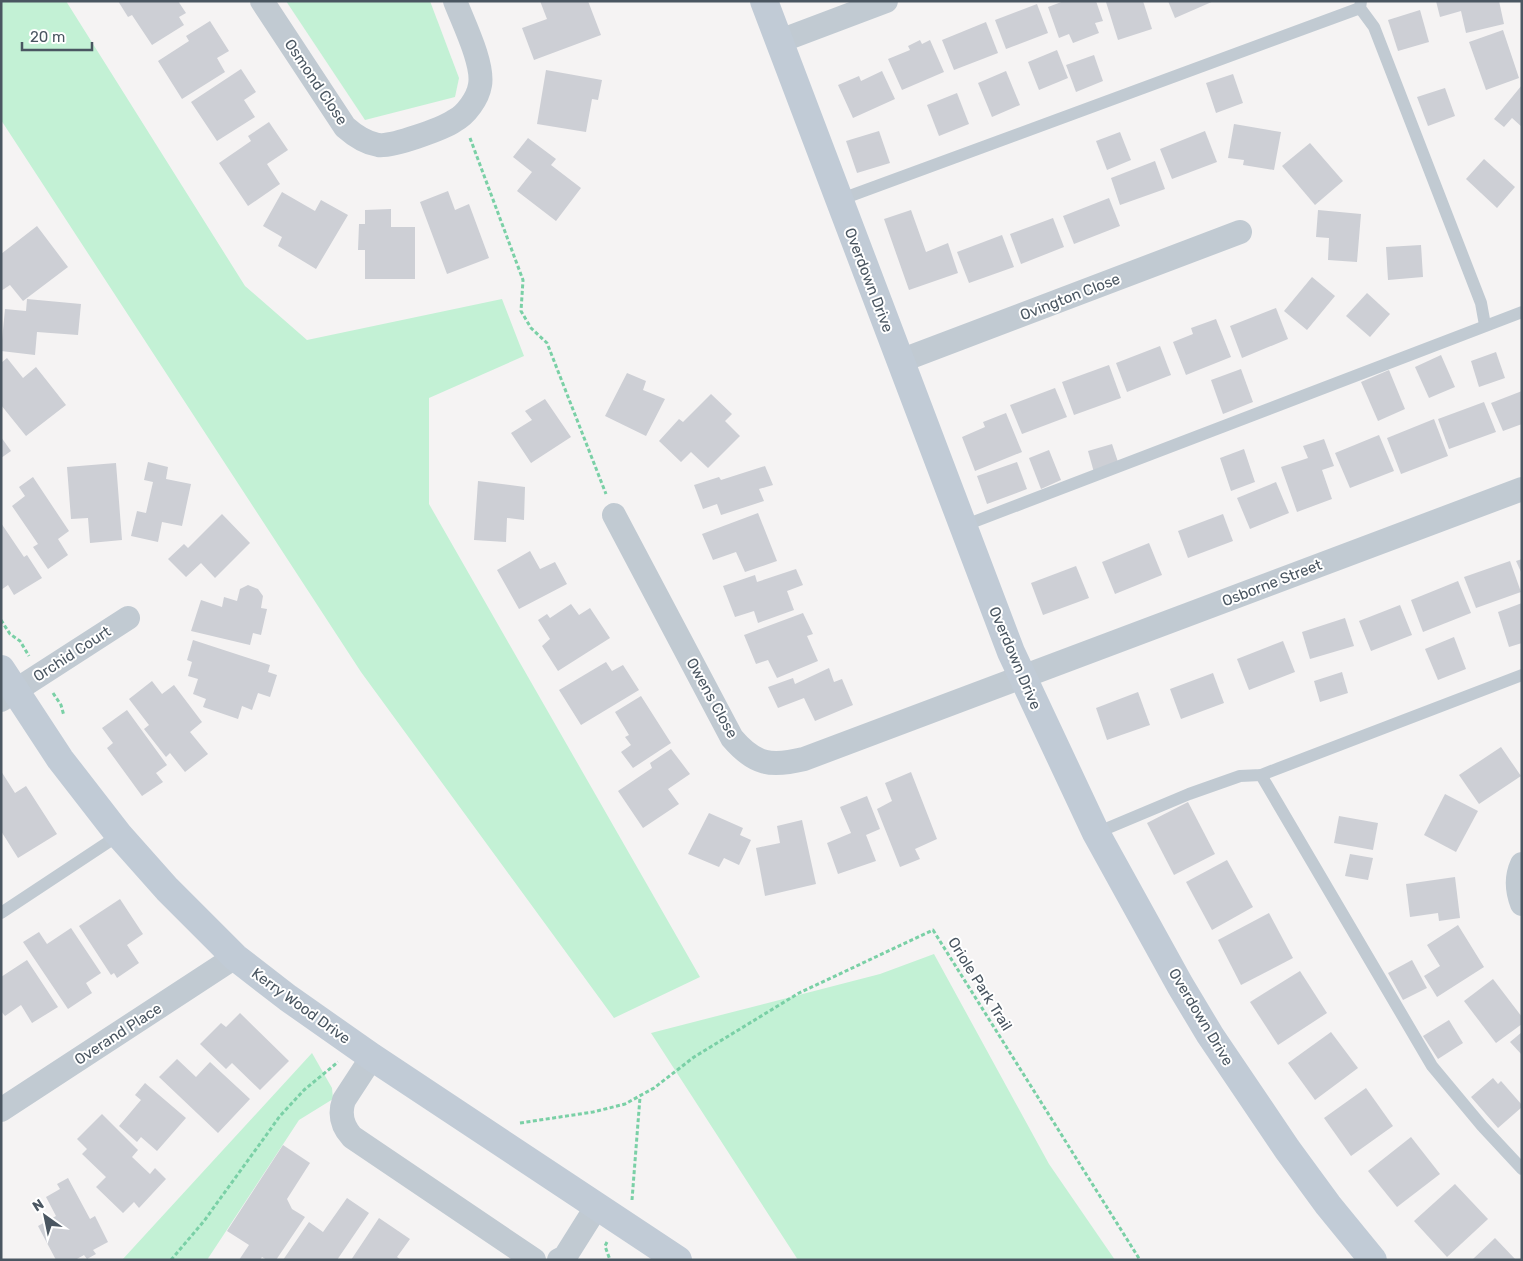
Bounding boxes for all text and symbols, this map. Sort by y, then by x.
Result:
scale bar [22,20,92,52]
text: 20 m [30,28,65,46]
street label: Osmond Close [281,36,351,128]
street label: Overdown Drive [841,225,897,335]
street label: Ovington Close [1017,270,1123,324]
street label: Osborne Street [1219,556,1325,610]
street label: Overdown Drive [985,604,1045,712]
street label: Orchid Court [30,622,114,686]
street label: Owens Close [683,655,741,741]
street label: Oriole Park Trail [944,934,1016,1034]
street label: Kerry Wood Drive [248,964,354,1048]
street label: Overdown Drive [1165,965,1237,1069]
street label: Overand Place [71,999,165,1069]
north arrow [20,1191,70,1241]
text: N [29,1196,47,1215]

